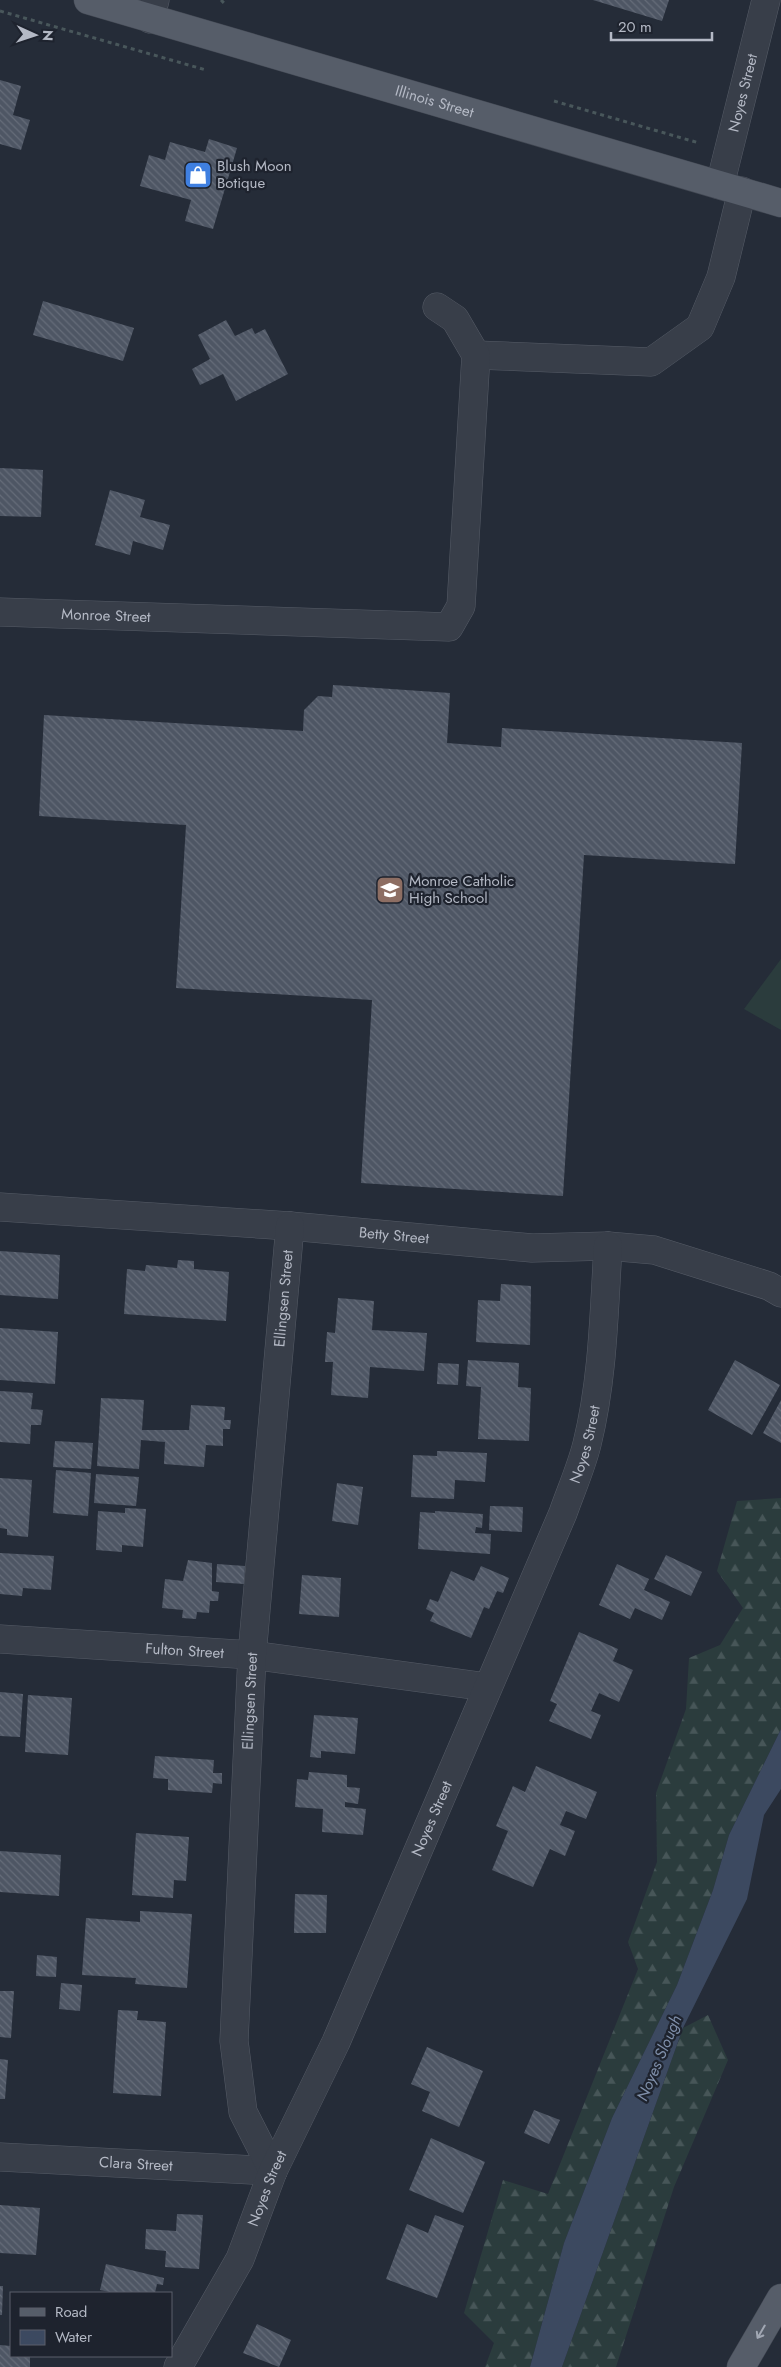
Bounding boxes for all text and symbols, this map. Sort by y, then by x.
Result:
north arrow [10,10,60,60]
scale bar [611,10,712,42]
text: 20 m [618,16,652,38]
text: N [38,30,58,42]
street label: Noyes Street [723,51,763,134]
street label: Illinois Street [393,80,477,124]
place label: Blush Moon Botique [217,155,292,194]
shop icon: Blush Moon Botique [183,160,213,190]
street label: Monroe Street [61,603,151,628]
place label: Monroe Catholic High School [409,870,514,909]
school or university icon: Monroe Catholic High School [375,875,405,905]
street label: Betty Street [358,1221,430,1250]
street label: Ellingsen Street [268,1249,299,1348]
street label: Noyes Street [564,1403,606,1487]
street label: Fulton Street [145,1637,225,1664]
street label: Ellingsen Street [237,1651,263,1750]
street label: Noyes Street [406,1777,458,1860]
water label: Noyes Slough [631,2011,687,2105]
street label: Noyes Street [242,2146,293,2230]
street label: Clara Street [98,2151,174,2177]
legend [10,2292,172,2357]
text: Road [55,2301,87,2323]
one-way arrow [756,2325,766,2340]
text: Water [55,2326,93,2348]

